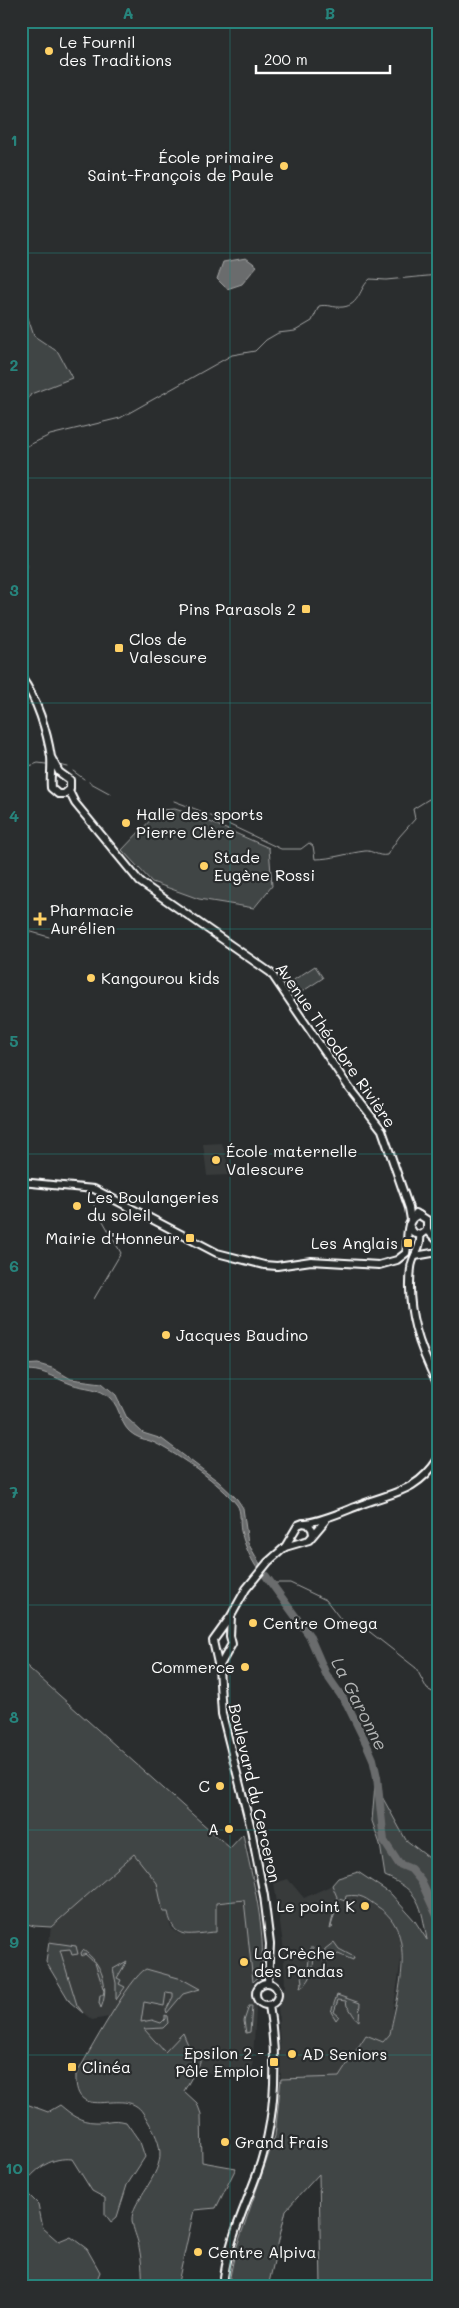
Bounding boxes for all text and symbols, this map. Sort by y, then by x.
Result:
text: A [122,2,134,23]
text: B [325,2,335,23]
place label: Le Fournil des Traditions [59,31,172,70]
scale bar [256,42,390,74]
marker: Le Fournil des Traditions [43,45,55,57]
text: 200 m [264,49,308,69]
text: 1 [10,129,18,150]
place label: École primaire Saint-François de Paule [87,146,274,185]
marker: École primaire Saint-François de Paule [278,160,290,172]
text: 2 [10,354,19,375]
text: 3 [9,579,19,600]
place label: Pins Parasols 2 [179,598,296,619]
marker: Pins Parasols 2 [300,603,312,615]
place label: Clos de Valescure [129,628,207,667]
marker: Clos de Valescure [113,642,125,654]
place label: Halle des sports Pierre Clère [136,803,263,842]
text: 4 [9,805,19,826]
marker: Halle des sports Pierre Clère [120,817,132,829]
place label: Stade Eugène Rossi [214,846,315,885]
marker: Stade Eugène Rossi [198,860,210,872]
place label: Pharmacie Aurélien [50,899,134,938]
marker: Pharmacie Aurélien [34,913,46,925]
street label: Avenue Théodore Rivière [271,958,401,1131]
place label: Kangourou kids [101,967,220,988]
marker: Kangourou kids [85,972,97,984]
text: 5 [9,1030,19,1051]
place label: École maternelle Valescure [226,1140,358,1179]
marker: École maternelle Valescure [210,1154,222,1166]
place label: Les Boulangeries du soleil [87,1186,219,1225]
marker: Les Boulangeries du soleil [71,1200,83,1212]
place label: Mairie d'Honneur [45,1227,180,1248]
marker: Mairie d'Honneur [184,1232,196,1244]
place label: Les Anglais [311,1232,398,1253]
marker: Les Anglais [402,1237,414,1249]
text: 6 [9,1255,19,1276]
place label: Jacques Baudino [176,1324,308,1345]
marker: Jacques Baudino [160,1329,172,1341]
text: 7 [10,1481,19,1502]
place label: Centre Omega [263,1612,378,1633]
marker: Centre Omega [247,1617,259,1629]
water label: La Garonne [326,1653,394,1754]
place label: Commerce [151,1656,235,1677]
marker: Commerce [239,1661,251,1673]
street label: Boulevard du Cerceron [225,1701,286,1884]
text: 8 [9,1706,19,1727]
place label: C [199,1775,210,1796]
marker: C [214,1780,226,1792]
place label: A [208,1818,219,1839]
marker: A [223,1823,235,1835]
place label: Le point K [277,1895,355,1916]
marker: Le point K [359,1900,371,1912]
text: 9 [9,1931,19,1952]
place label: La Crèche des Pandas [254,1942,343,1981]
marker: La Crèche des Pandas [238,1956,250,1968]
place label: Epsilon 2 - Pôle Emploi [176,2042,264,2081]
place label: AD Seniors [302,2043,387,2064]
marker: AD Seniors [286,2048,298,2060]
place label: Clinéa [82,2056,131,2077]
marker: Epsilon 2 - Pôle Emploi [268,2056,280,2068]
marker: Clinéa [66,2061,78,2073]
place label: Grand Frais [235,2131,329,2152]
marker: Grand Frais [219,2136,231,2148]
text: 10 [5,2157,23,2178]
place label: Centre Alpiva [208,2241,317,2262]
marker: Centre Alpiva [192,2246,204,2258]

